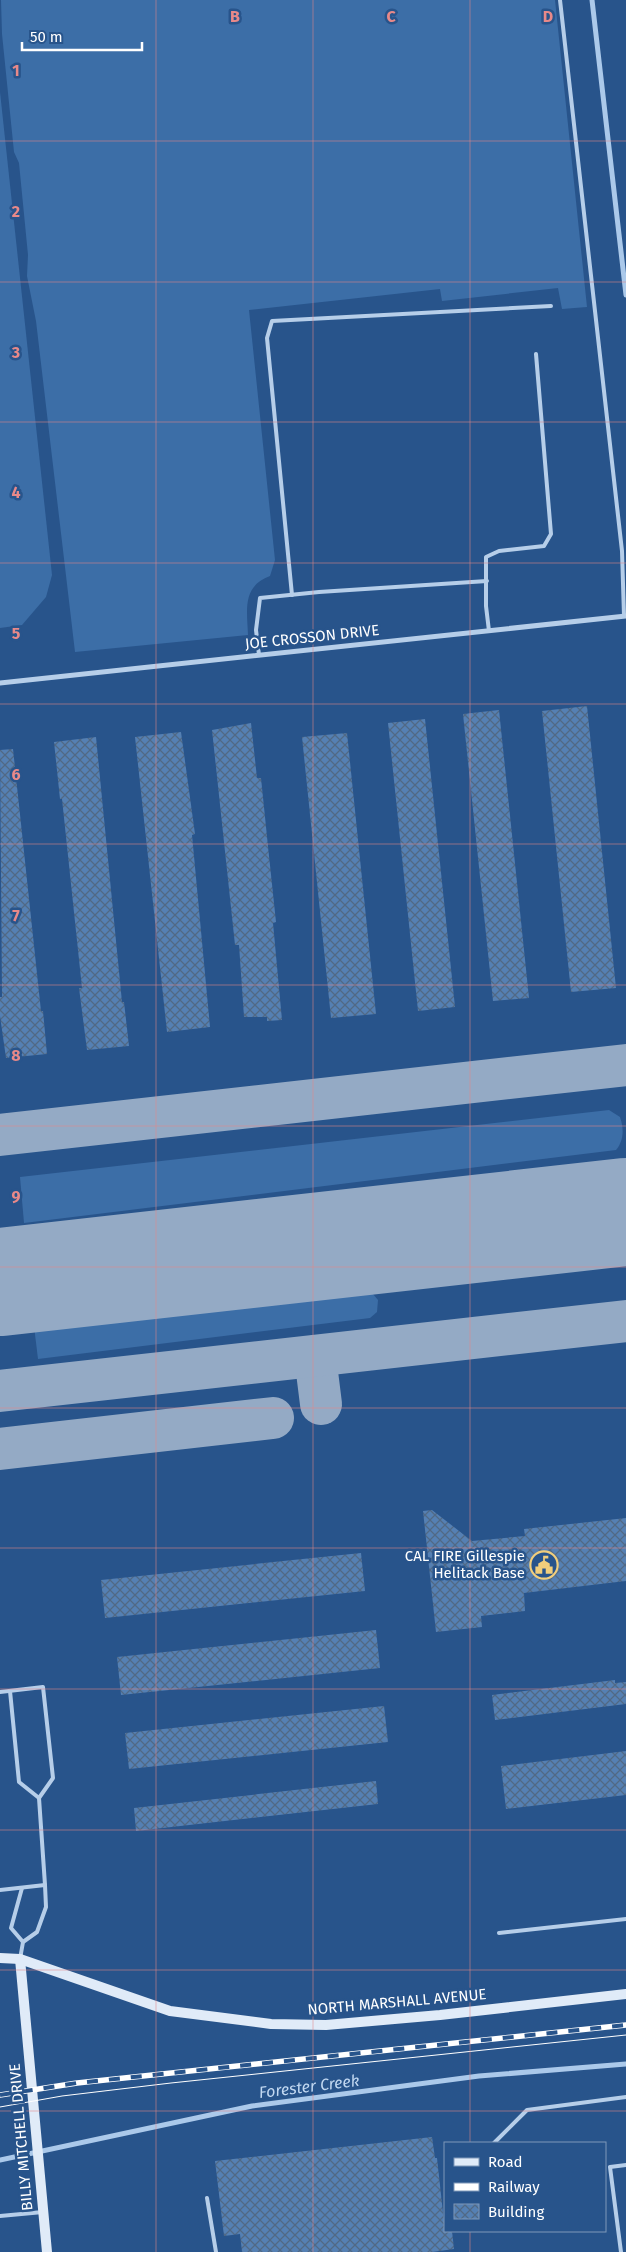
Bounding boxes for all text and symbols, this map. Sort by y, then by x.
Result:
text: B [230,7,240,26]
text: C [386,7,396,26]
text: D [543,7,553,26]
scale bar [22,20,142,52]
text: 50 m [30,28,63,46]
text: 1 [12,61,20,80]
text: 2 [12,202,20,221]
text: 3 [11,343,20,362]
text: 4 [11,483,21,502]
street label: JOE CROSSON DRIVE [244,621,380,653]
text: 5 [12,624,21,643]
text: 6 [11,765,21,784]
text: 7 [12,906,20,925]
text: 8 [11,1046,21,1065]
text: 9 [12,1187,21,1206]
place label: CAL FIRE Gillespie Helitack Base [405,1547,525,1582]
public building icon: CAL FIRE Gillespie Helitack Base [529,1550,559,1580]
street label: NORTH MARSHALL AVENUE [307,1985,487,2019]
street label: BILLY MITCHELL DRIVE [6,2063,36,2211]
water label: Forester Creek [258,2071,361,2102]
legend [444,2142,606,2232]
text: Road [488,2153,523,2171]
text: Railway [488,2178,540,2196]
text: Building [488,2203,544,2221]

